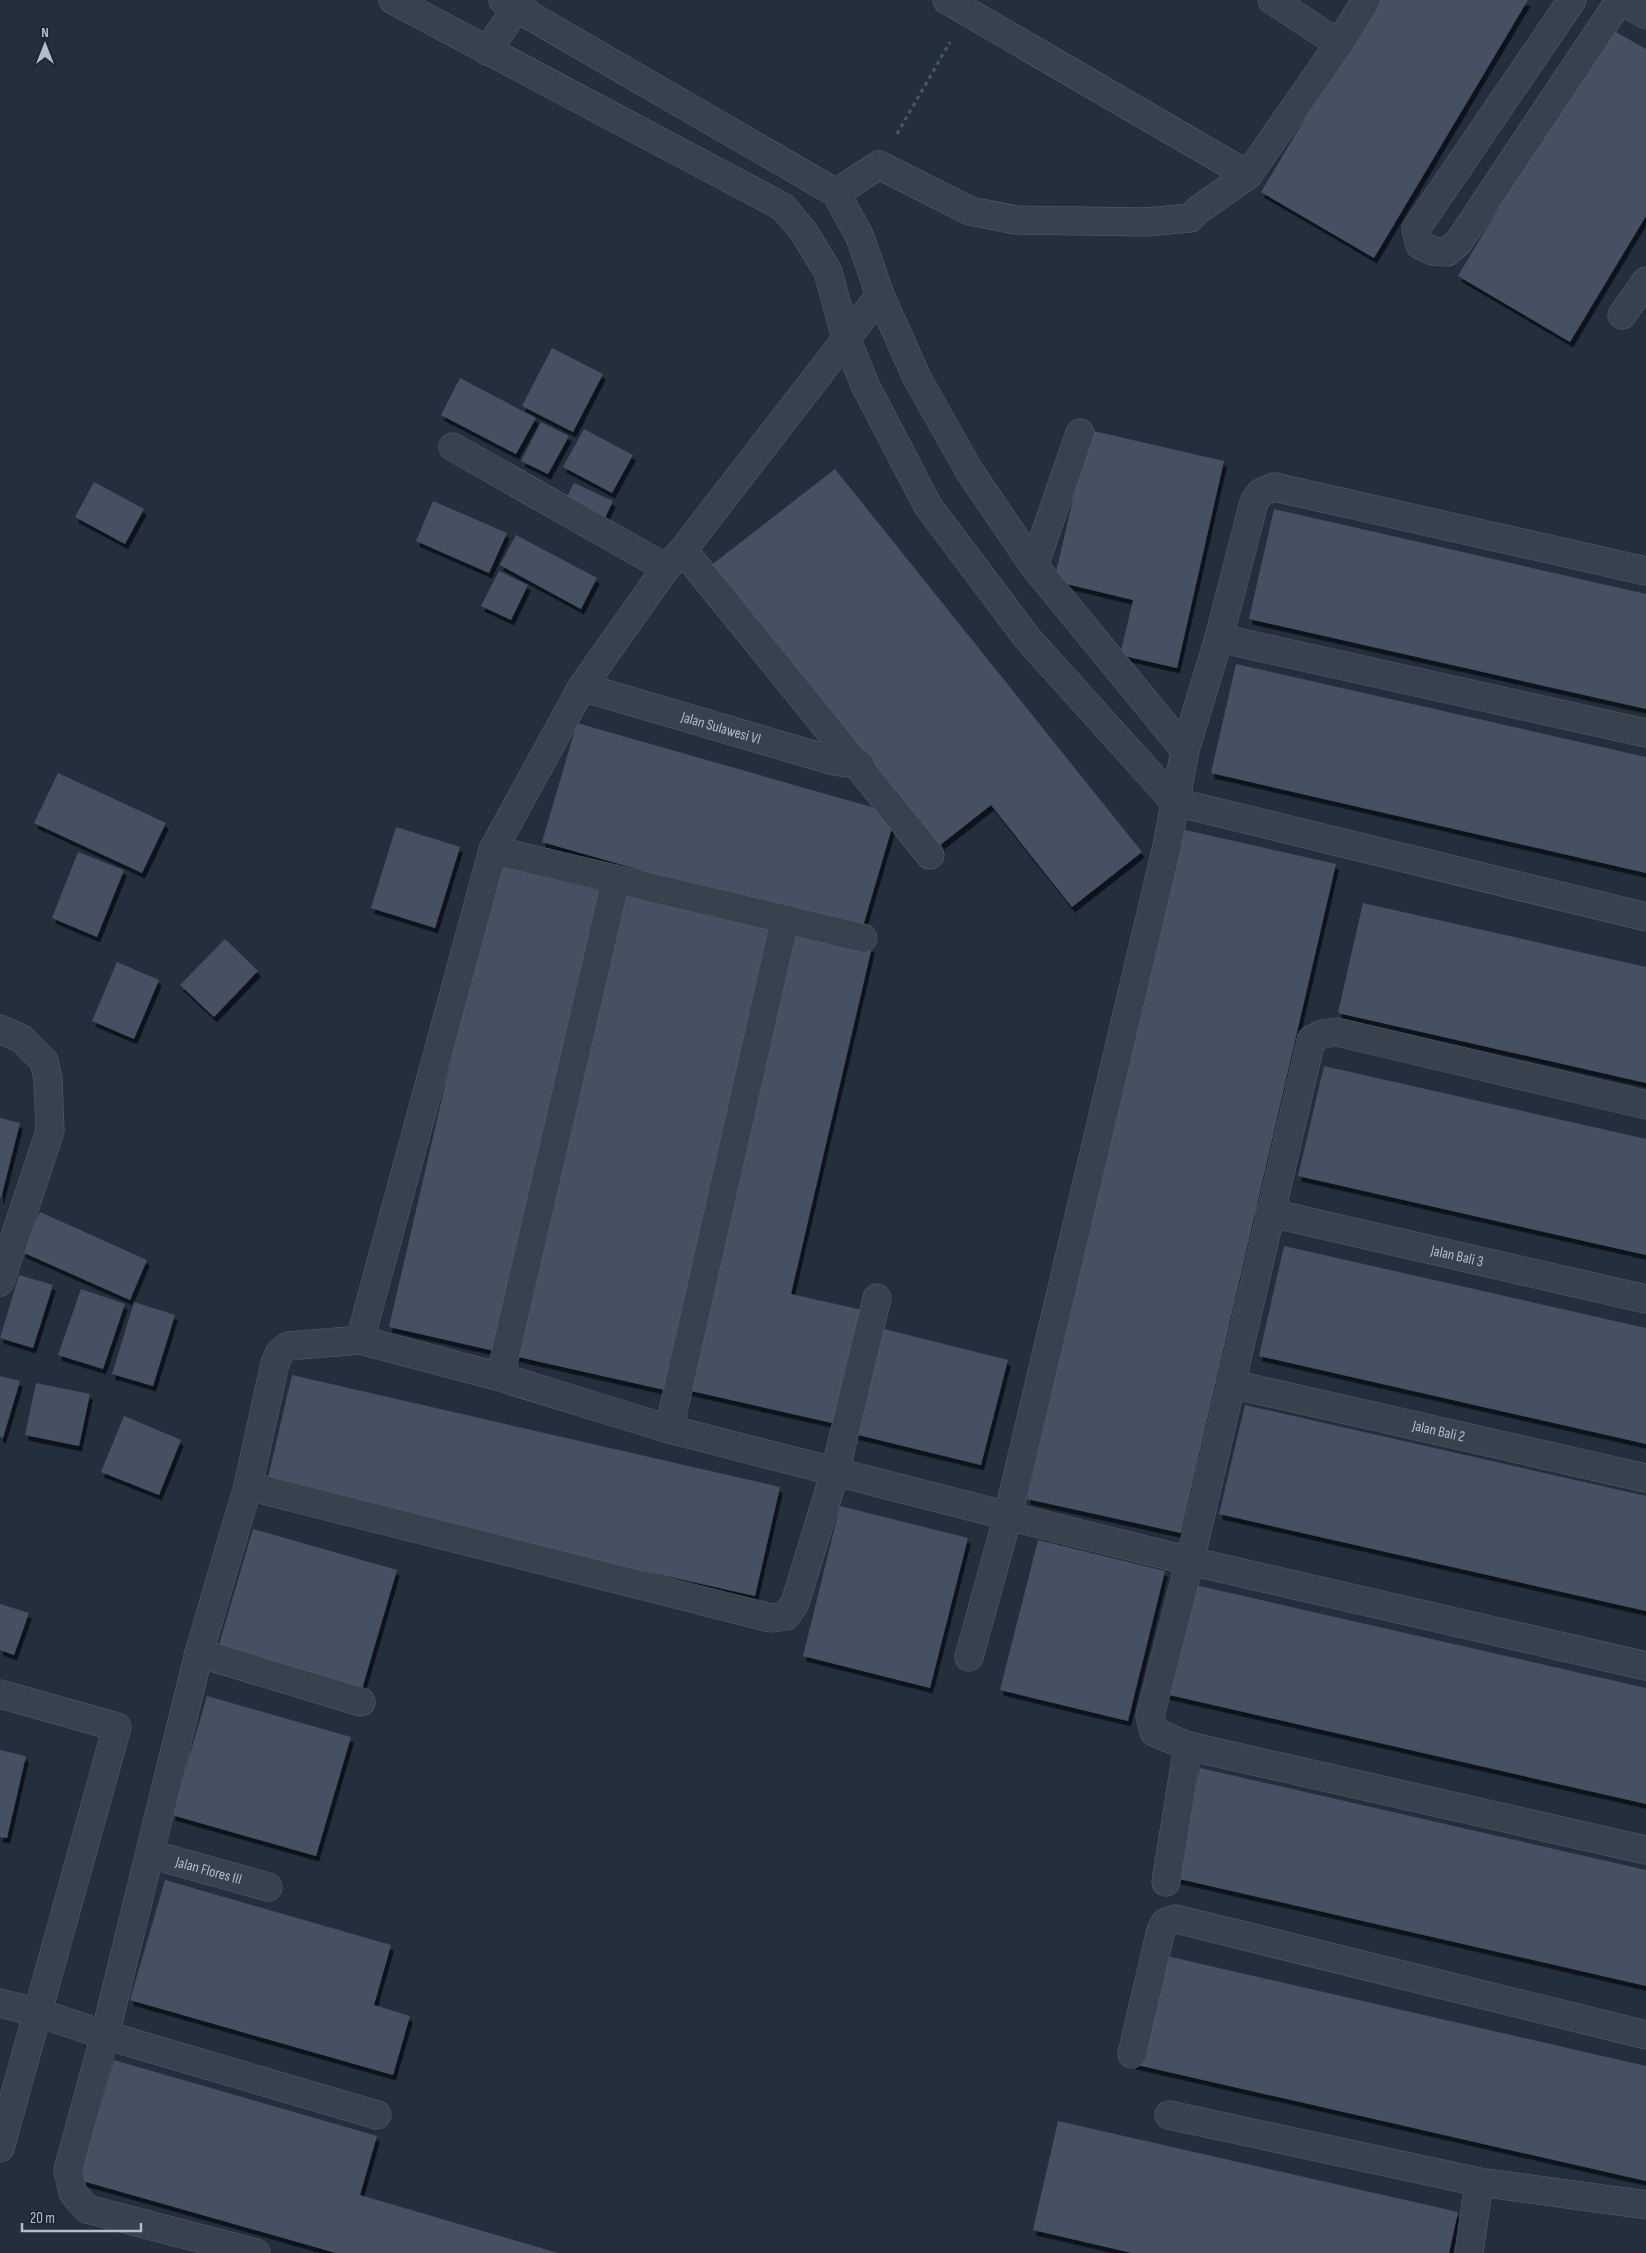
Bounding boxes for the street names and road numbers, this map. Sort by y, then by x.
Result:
street label: Jalan Sulawesi VI [678,707,763,749]
street label: Jalan Bali 3 [1428,1240,1485,1271]
street label: Jalan Bali 2 [1410,1416,1467,1446]
street label: Jalan Flores III [172,1852,244,1889]

